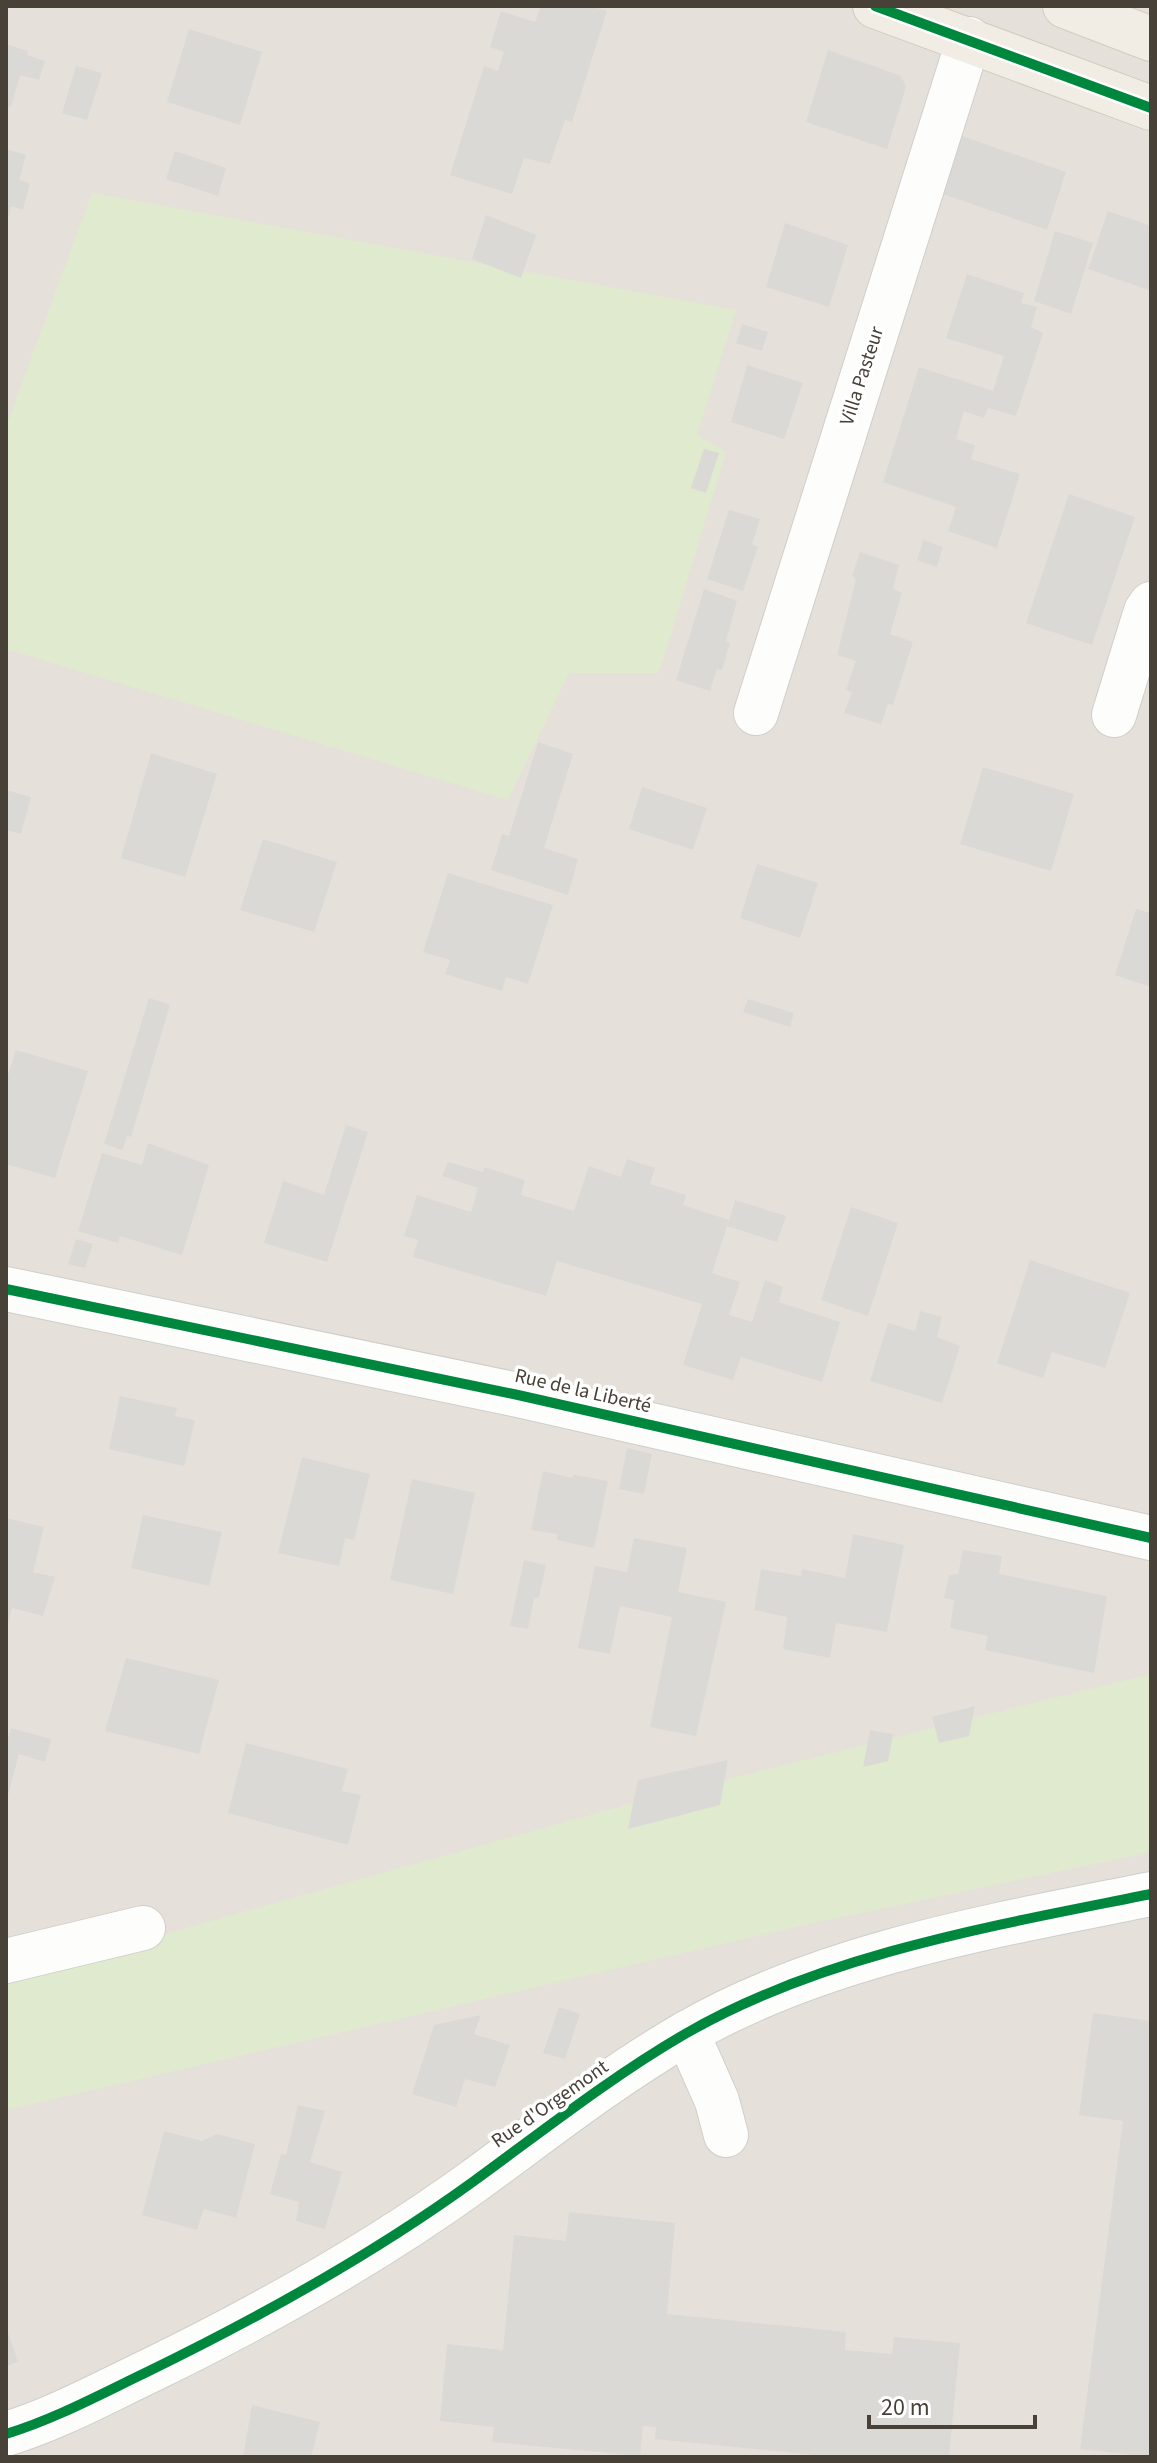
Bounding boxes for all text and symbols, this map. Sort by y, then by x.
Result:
street label: Villa Pasteur [833,323,891,429]
street label: Rue de la Liberté [512,1362,654,1420]
street label: Rue d'Orgemont [486,2053,614,2155]
scale bar [869,2379,1035,2429]
text: 20 m [881,2390,930,2425]

